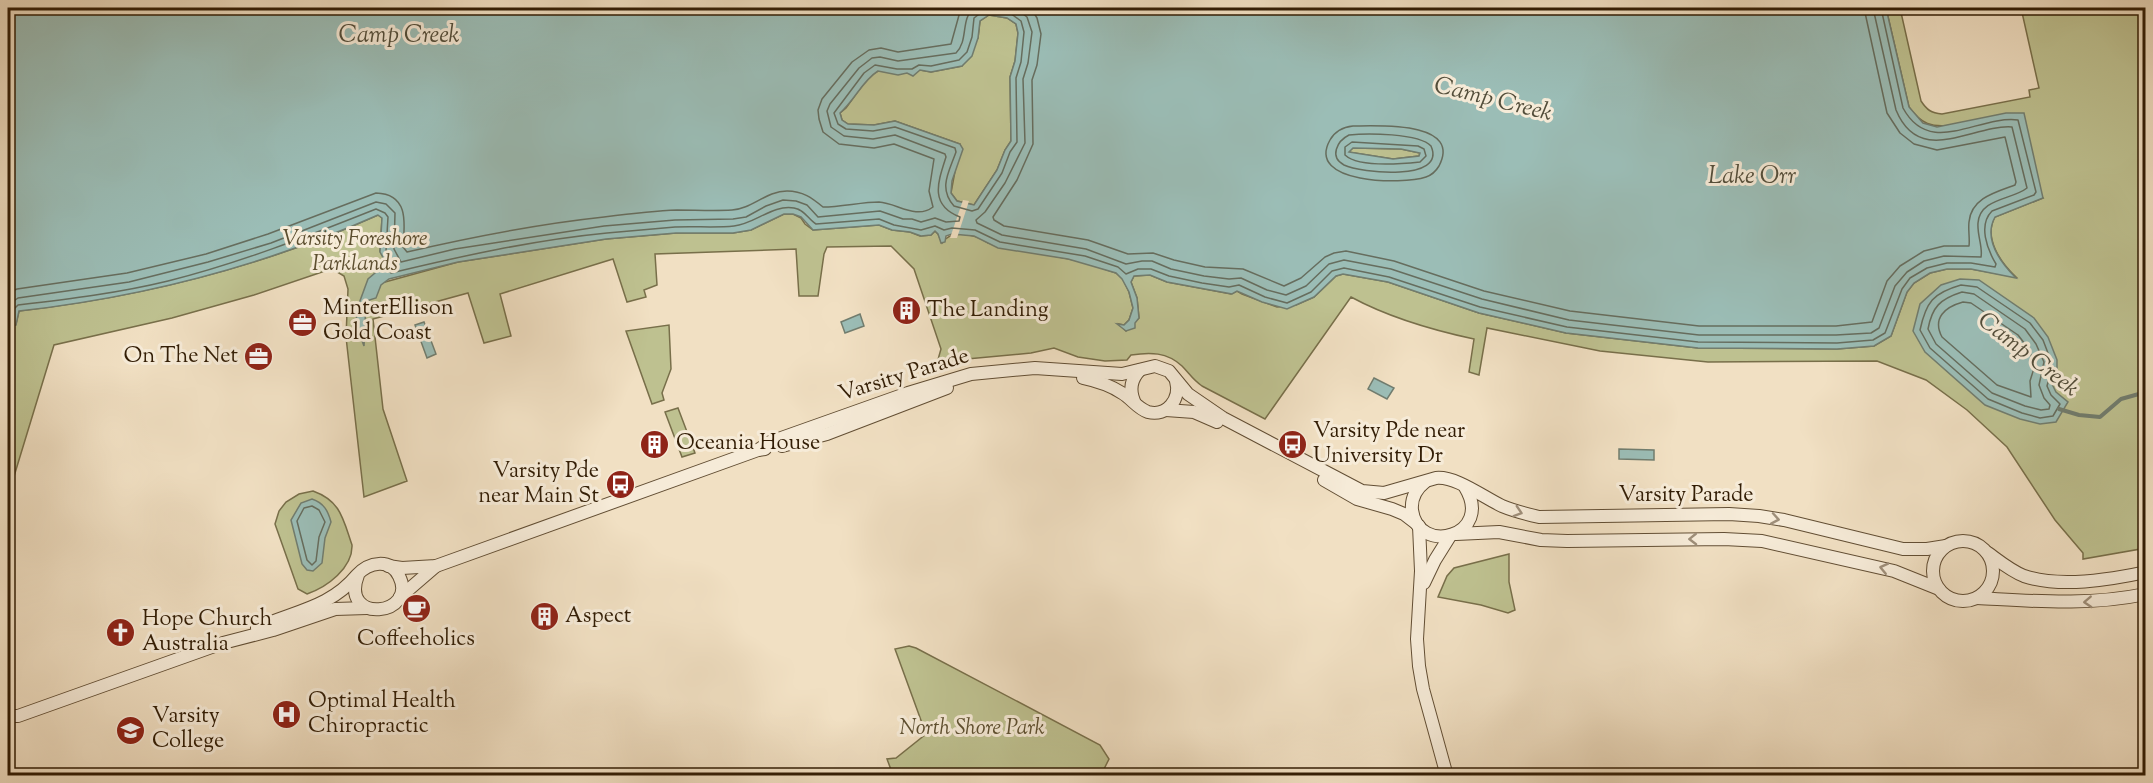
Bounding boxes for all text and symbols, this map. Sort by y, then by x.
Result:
water label: Camp Creek [339,19,460,53]
water label: Camp Creek [1430,69,1556,131]
water label: Lake Orr [1708,160,1797,194]
park label: Varsity Foreshore Parklands [282,224,428,281]
place label: MinterEllison Gold Coast [323,293,454,350]
building icon: The Landing [890,295,922,327]
place label: The Landing [927,295,1049,327]
water label: Camp Creek [1970,304,2086,406]
office icon: MinterEllison Gold Coast [286,306,318,338]
place label: On The Net [124,341,238,373]
office icon: On The Net [243,341,275,373]
street label: Varsity Parade [835,341,973,411]
place label: Varsity Pde near University Dr [1313,416,1465,473]
building icon: Oceania House [639,428,671,460]
place label: Oceania House [676,428,820,460]
bus stop icon: Varsity Pde near University Dr [1276,429,1308,461]
place label: Varsity Pde near Main St [478,456,599,513]
bus stop icon: Varsity Pde near Main St [604,469,636,501]
street label: Varsity Parade [1619,480,1753,512]
one-way arrow [1512,504,1523,517]
one-way arrow [1769,512,1779,525]
one-way arrow [1688,533,1697,545]
one-way arrow [1880,563,1890,576]
cafe icon: Coffeeholics [400,592,432,624]
one-way arrow [2083,596,2092,609]
building icon: Aspect [528,601,560,633]
place label: Aspect [565,601,632,633]
place label: Hope Church Australia [142,604,273,661]
church icon: Hope Church Australia [105,617,137,649]
place label: Coffeeholics [357,624,475,656]
place label: Optimal Health Chiropractic [308,686,456,743]
hospital icon: Optimal Health Chiropractic [271,699,303,731]
place label: Varsity College [152,701,224,758]
park label: North Shore Park [899,713,1045,745]
school or university icon: Varsity College [115,714,147,746]

